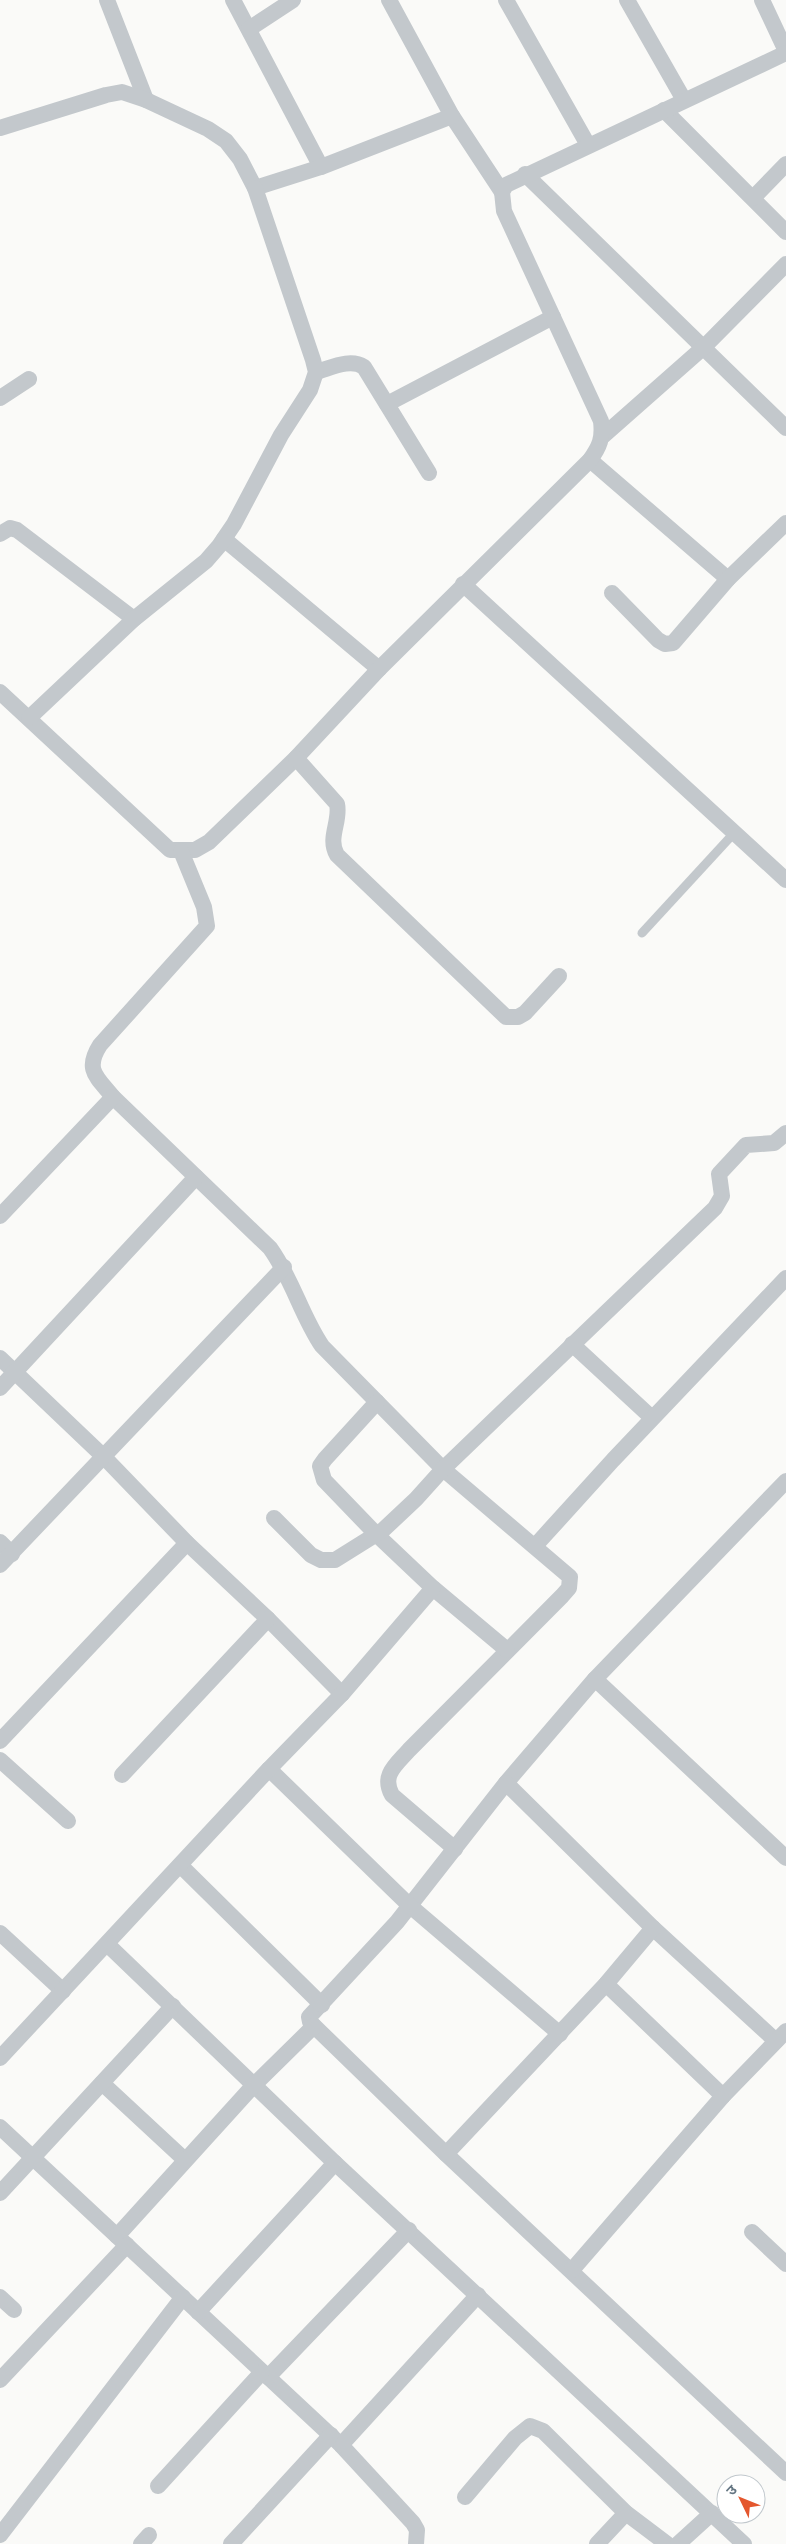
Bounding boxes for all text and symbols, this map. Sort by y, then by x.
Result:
north arrow [716,2474,766,2524]
text: उ [723,2481,741,2499]

